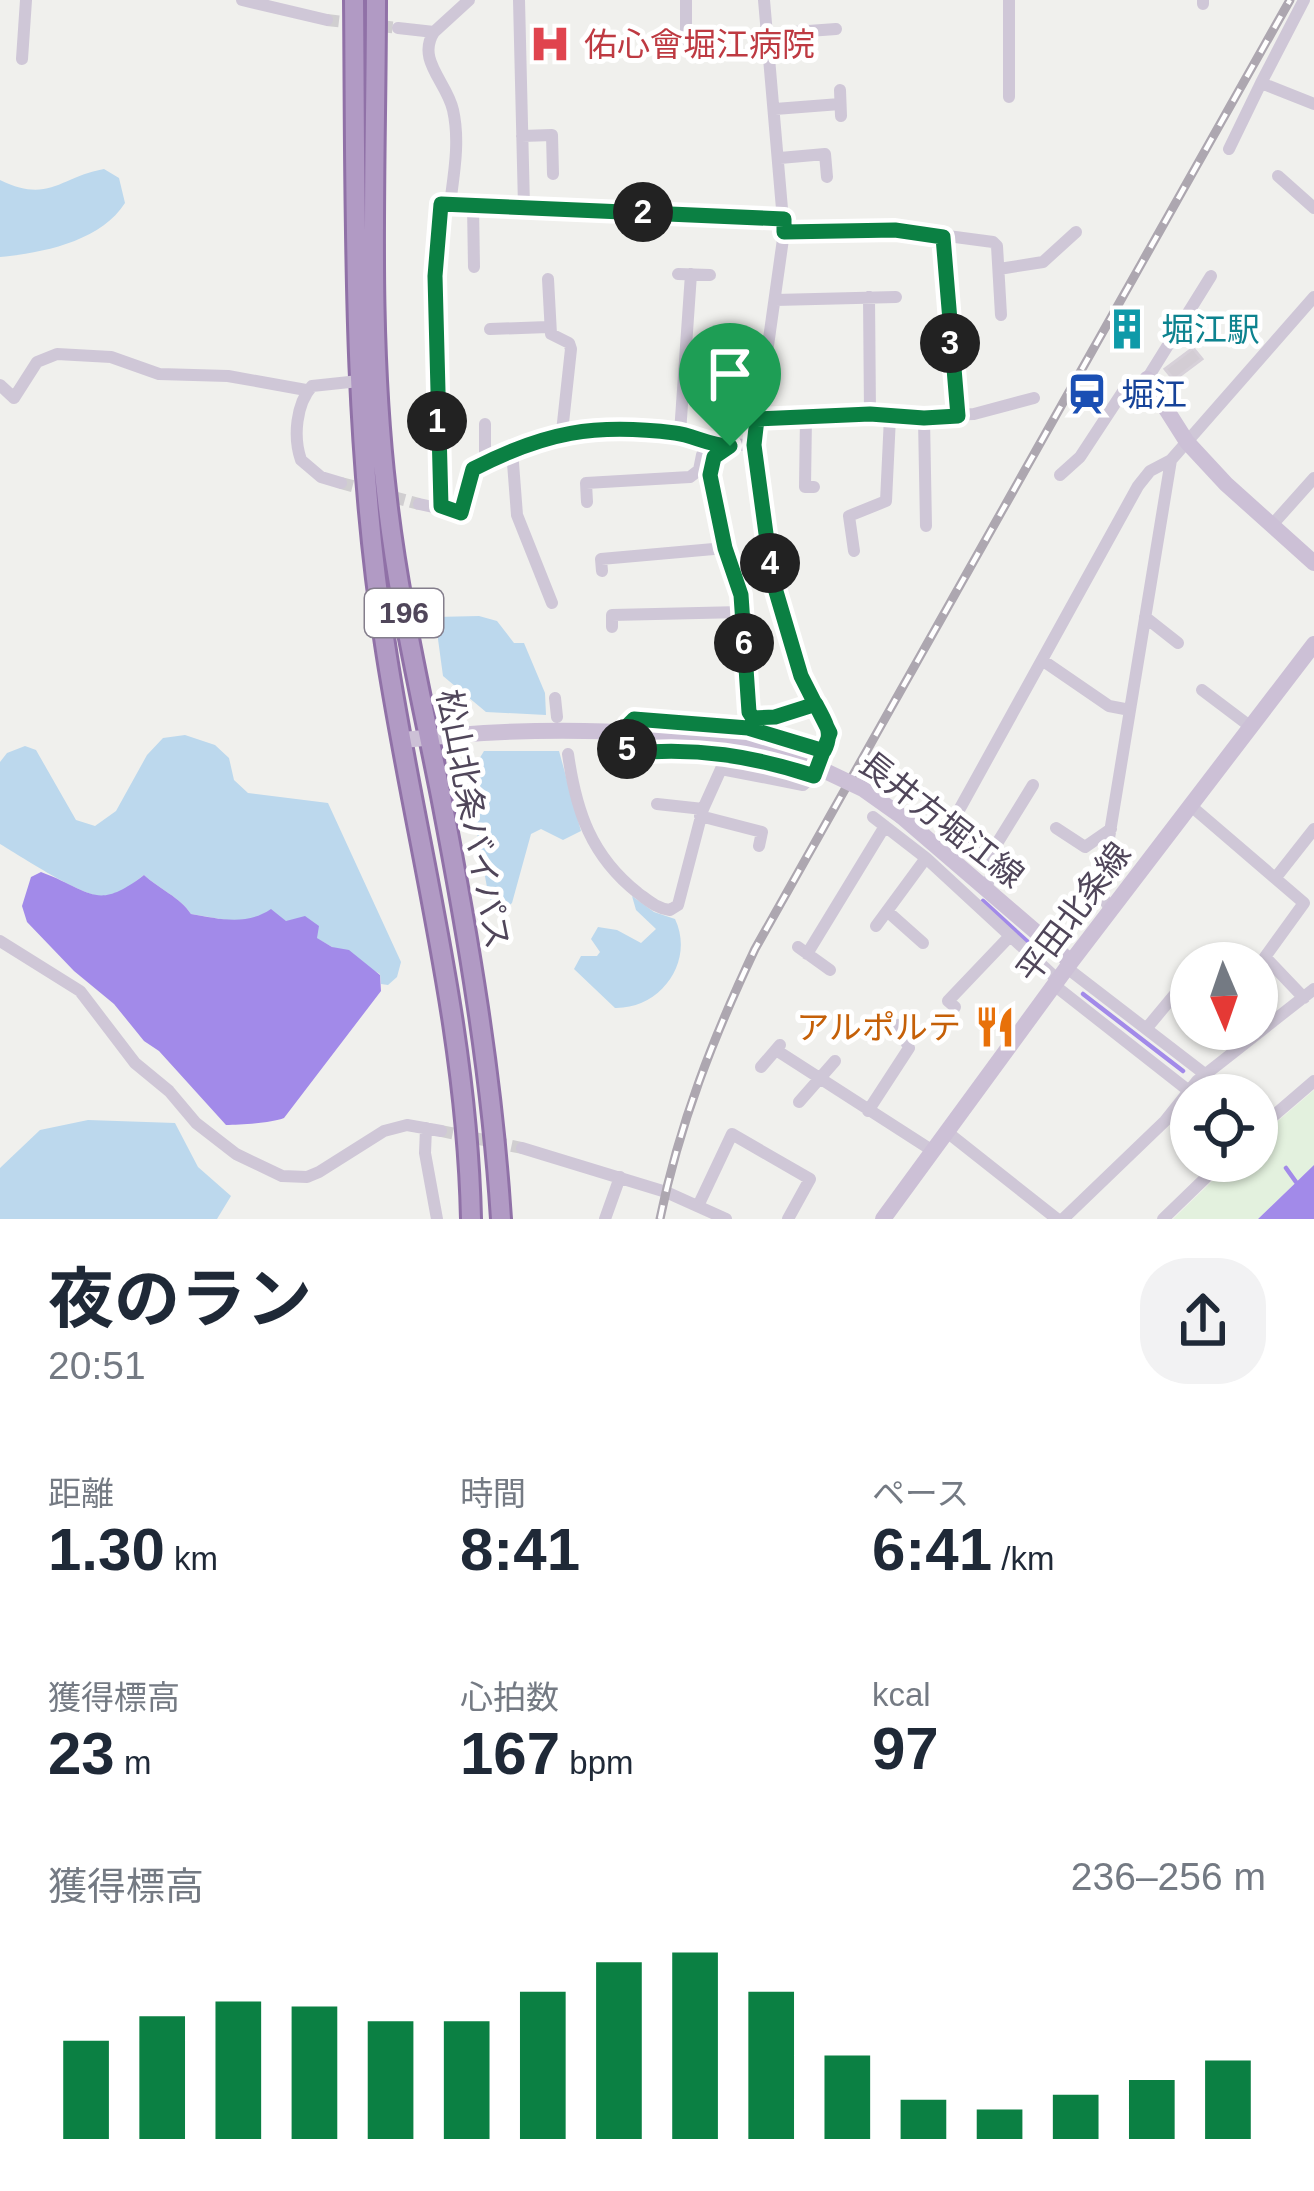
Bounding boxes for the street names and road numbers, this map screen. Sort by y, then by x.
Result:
road number: 196 [365,589,443,637]
street label: 松山北条バイパス [430,686,517,952]
street label: 長井方堀江線 [852,744,1031,895]
street label: 平田北条線 [1009,835,1138,989]

